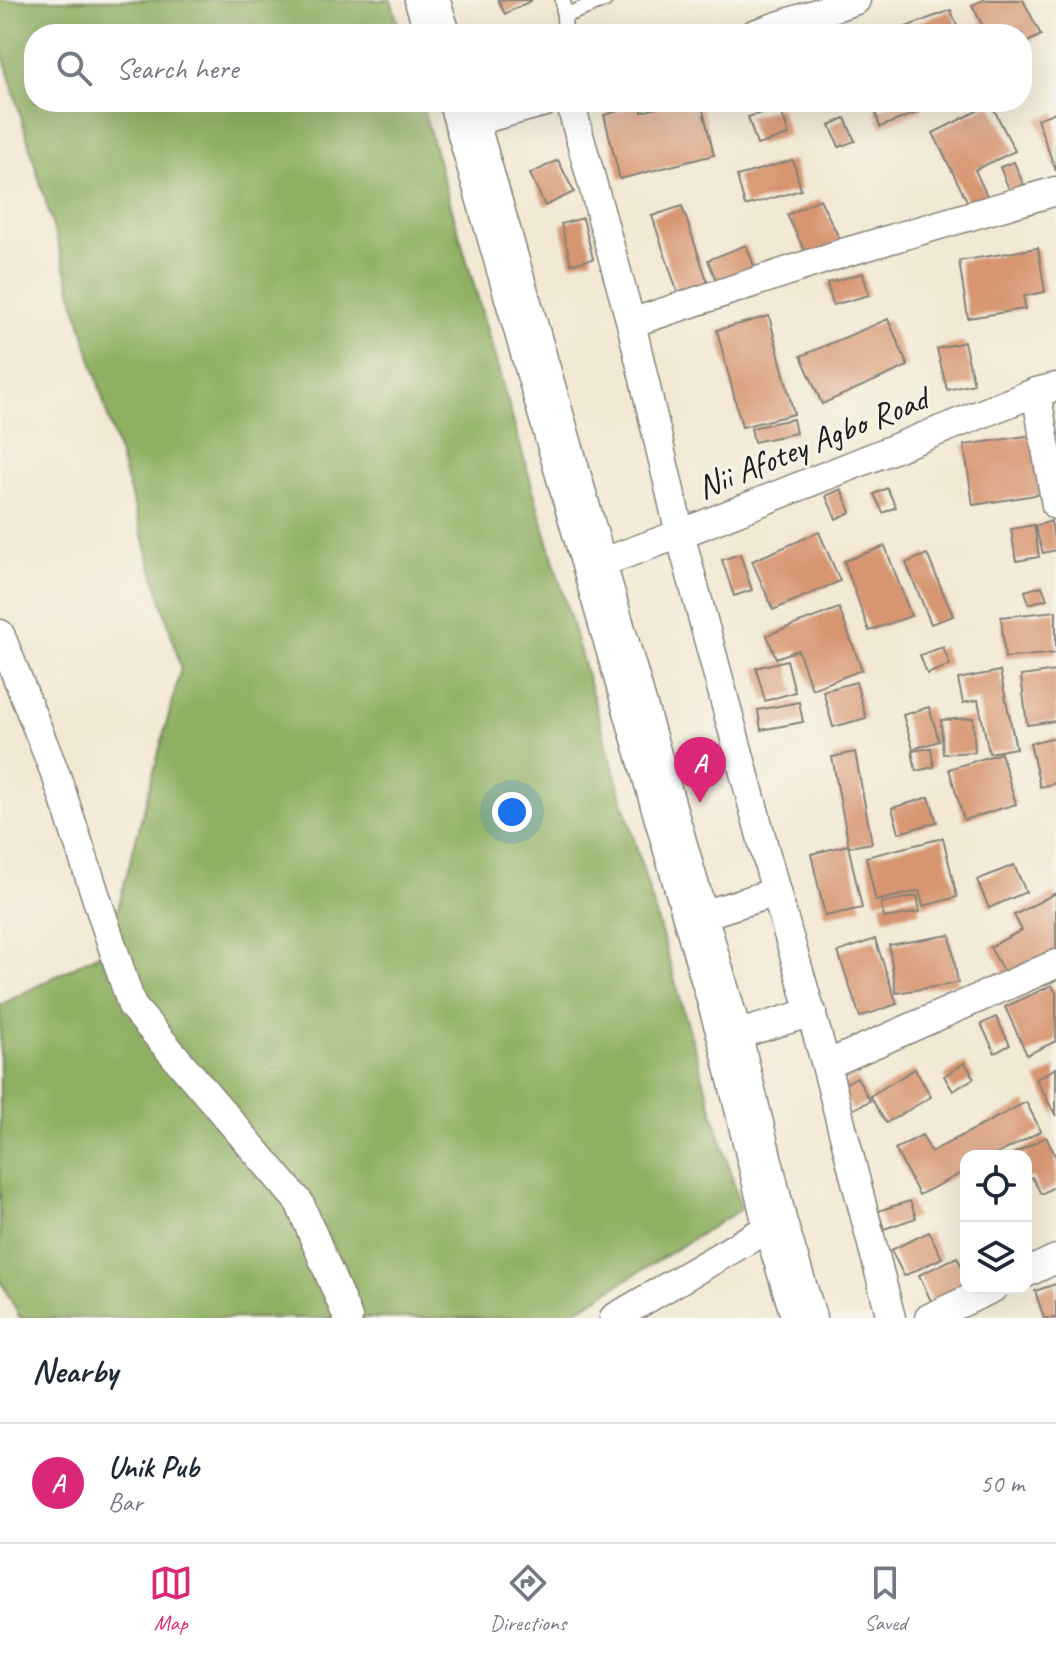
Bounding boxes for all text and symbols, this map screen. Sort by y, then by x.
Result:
search box [24,24,1032,112]
icon: search [52,46,96,90]
text: Search here [116,49,238,87]
street label: Nii Afotey Agbo Road [690,375,938,508]
pin: A [674,737,726,803]
your location [492,792,532,832]
map controls [960,1150,1032,1294]
button: locate [960,1150,1032,1222]
button: layers [960,1222,1032,1294]
text: Nearby [32,1349,118,1392]
text: Unik Pub [108,1448,199,1486]
text: A [51,1467,65,1500]
text: 50 m [980,1467,1024,1500]
text: Bar [108,1486,142,1519]
tab: Map [149,1561,193,1637]
tab: Directions [490,1561,566,1637]
tab: Saved [863,1561,907,1637]

